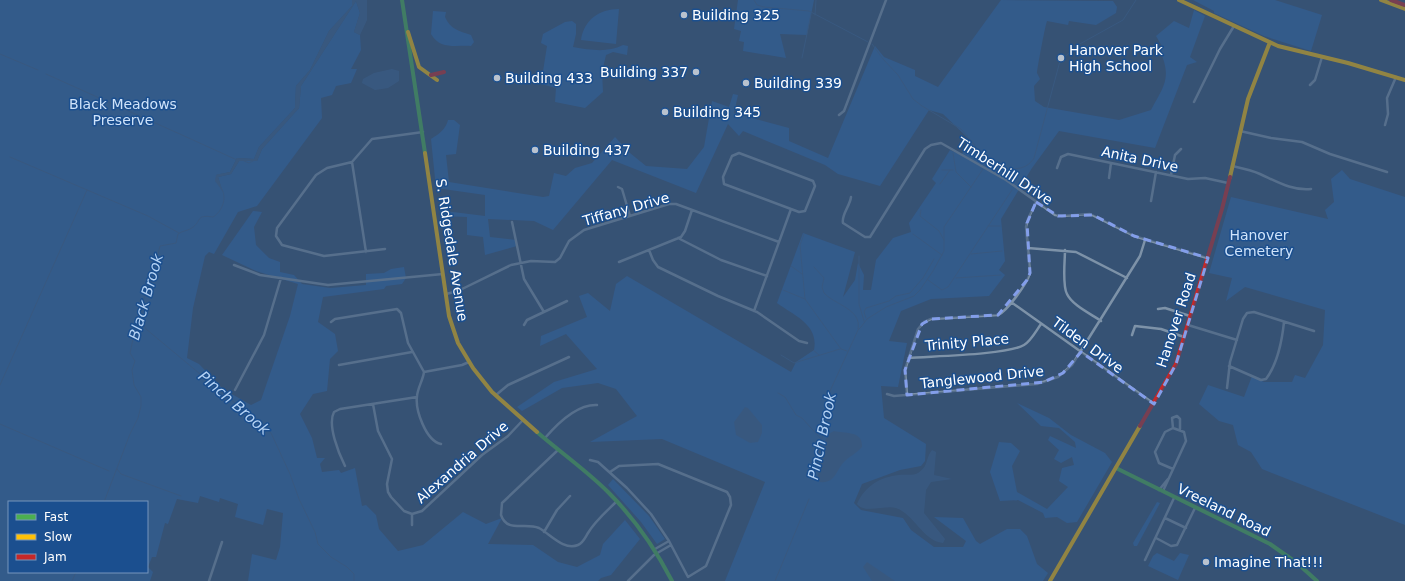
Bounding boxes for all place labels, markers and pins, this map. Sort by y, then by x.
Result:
place label: Building 325 [692,7,780,23]
marker: Building 325 [679,10,689,20]
place label: Hanover Park High School [1069,42,1164,74]
marker: Hanover Park High School [1056,53,1066,63]
place label: Building 337 [600,64,688,80]
marker: Building 337 [691,67,701,77]
place label: Building 433 [505,70,593,86]
marker: Building 433 [492,73,502,83]
place label: Building 339 [754,75,842,91]
marker: Building 339 [741,78,751,88]
place label: Building 345 [673,104,761,120]
marker: Building 345 [660,107,670,117]
place label: Building 437 [543,142,631,158]
marker: Building 437 [530,145,540,155]
place label: Imagine That!!! [1214,554,1323,570]
marker: Imagine That!!! [1201,557,1211,567]

